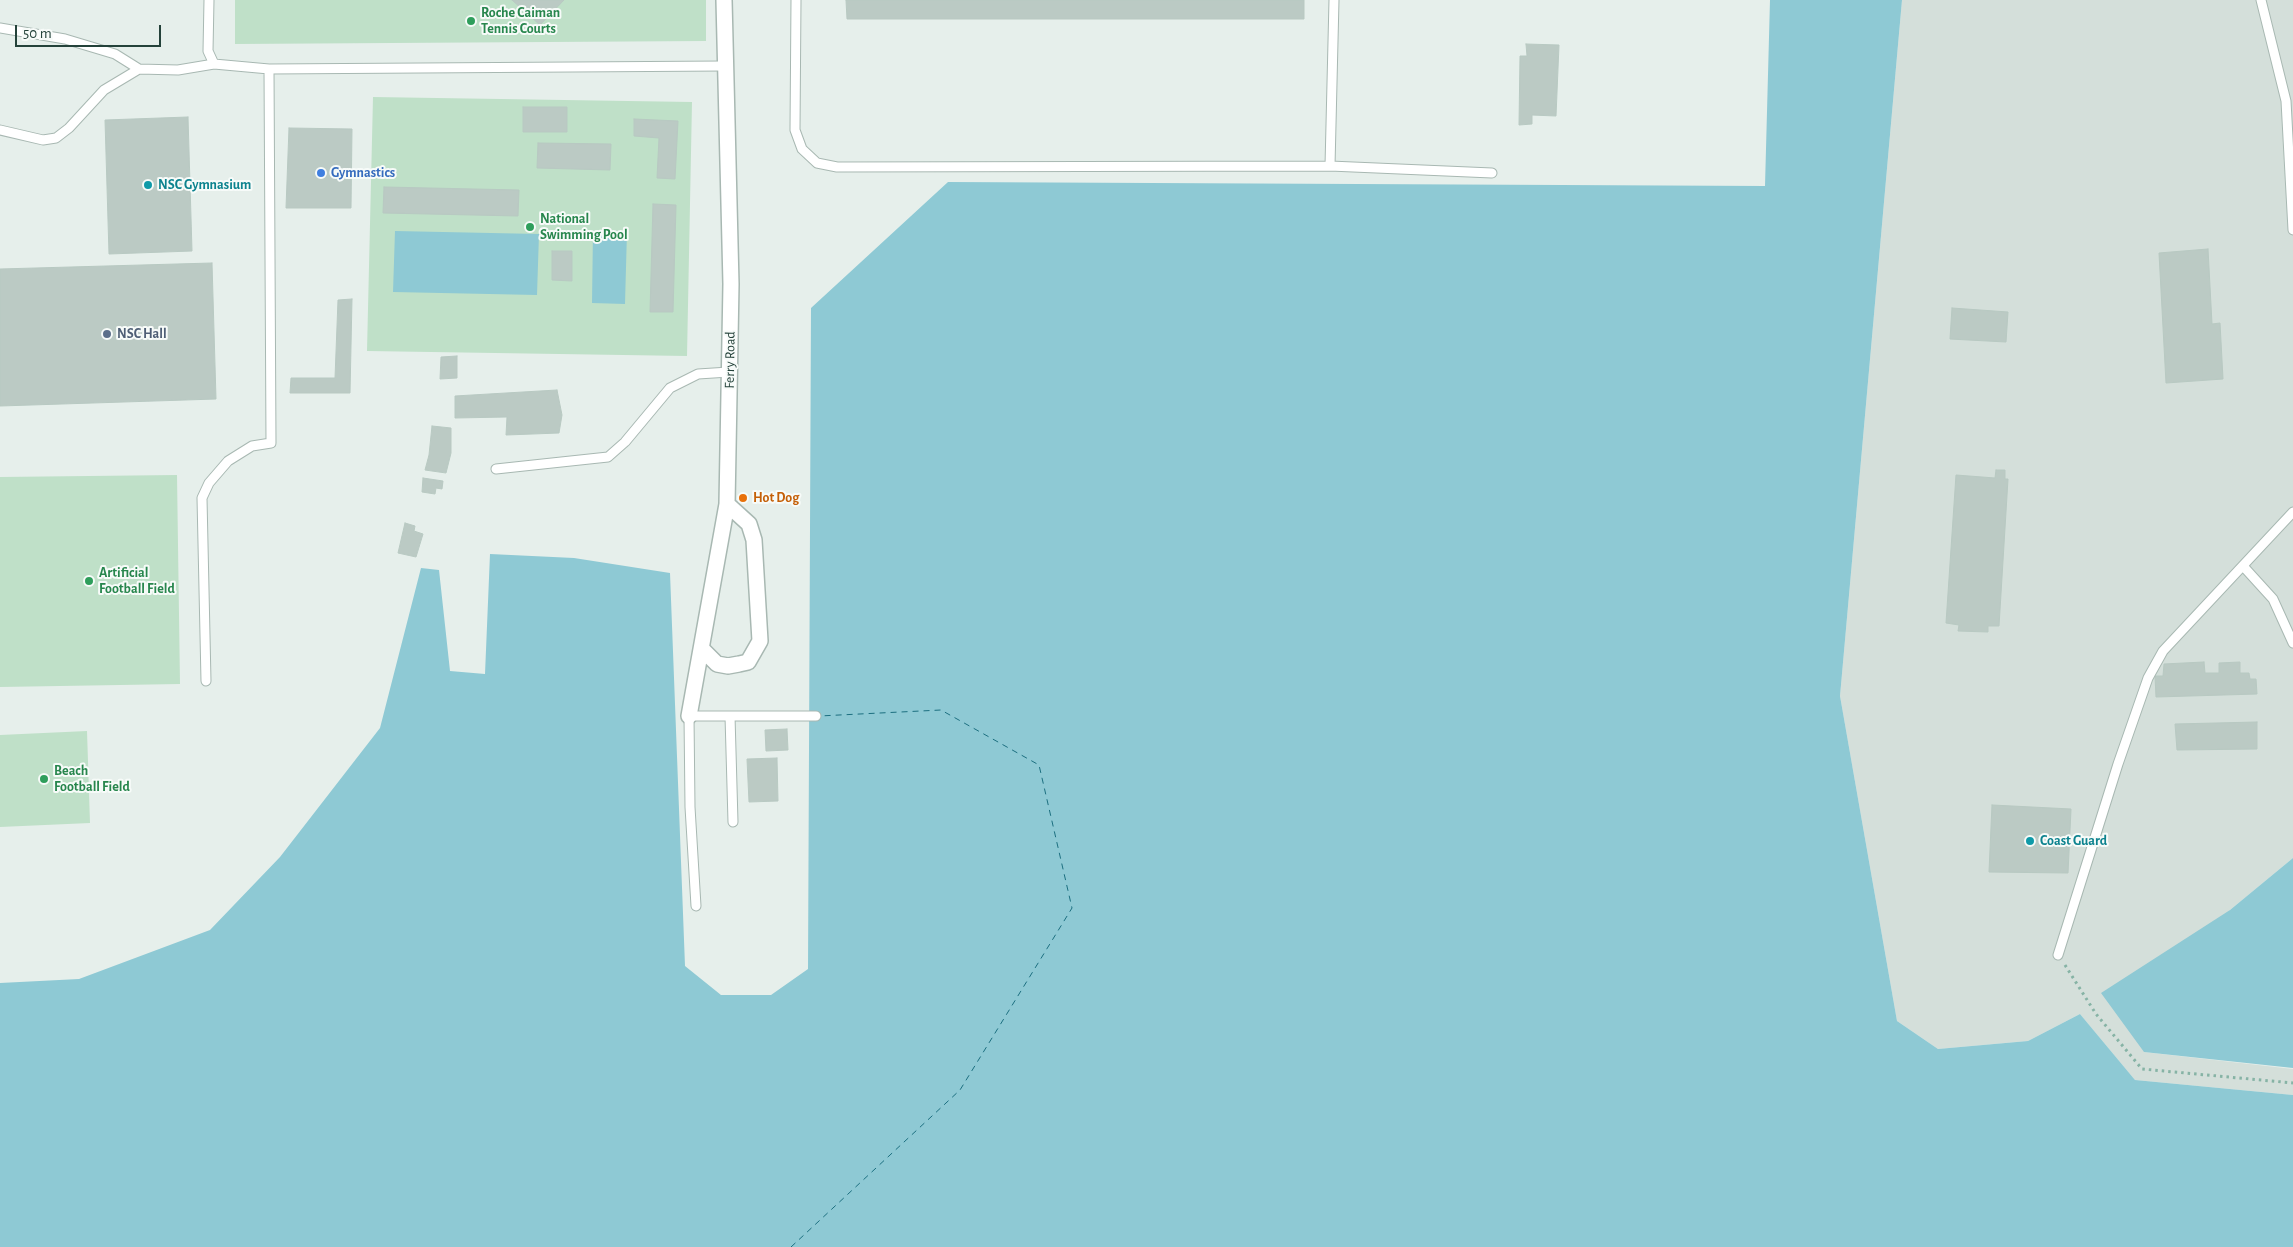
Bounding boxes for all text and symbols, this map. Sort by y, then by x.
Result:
place label: Roche Caiman Tennis Courts [481,5,560,38]
scale bar [18,15,164,47]
marker: Roche Caiman Tennis Courts [465,15,477,27]
text: 50 m [23,26,52,41]
place label: Gymnastics [331,165,395,181]
marker: Gymnastics [315,167,327,179]
place label: NSC Gymnasium [158,177,251,193]
marker: NSC Gymnasium [142,179,154,191]
place label: National Swimming Pool [540,211,628,243]
marker: National Swimming Pool [524,221,536,233]
place label: NSC Hall [117,326,167,342]
marker: NSC Hall [101,328,113,340]
street label: Ferry Road [721,331,739,389]
place label: Hot Dog [753,490,799,506]
marker: Hot Dog [737,492,749,504]
place label: Artificial Football Field [99,565,175,598]
marker: Artificial Football Field [83,575,95,587]
place label: Beach Football Field [54,763,130,796]
marker: Beach Football Field [38,773,50,785]
place label: Coast Guard [2040,833,2107,849]
marker: Coast Guard [2024,835,2036,847]

